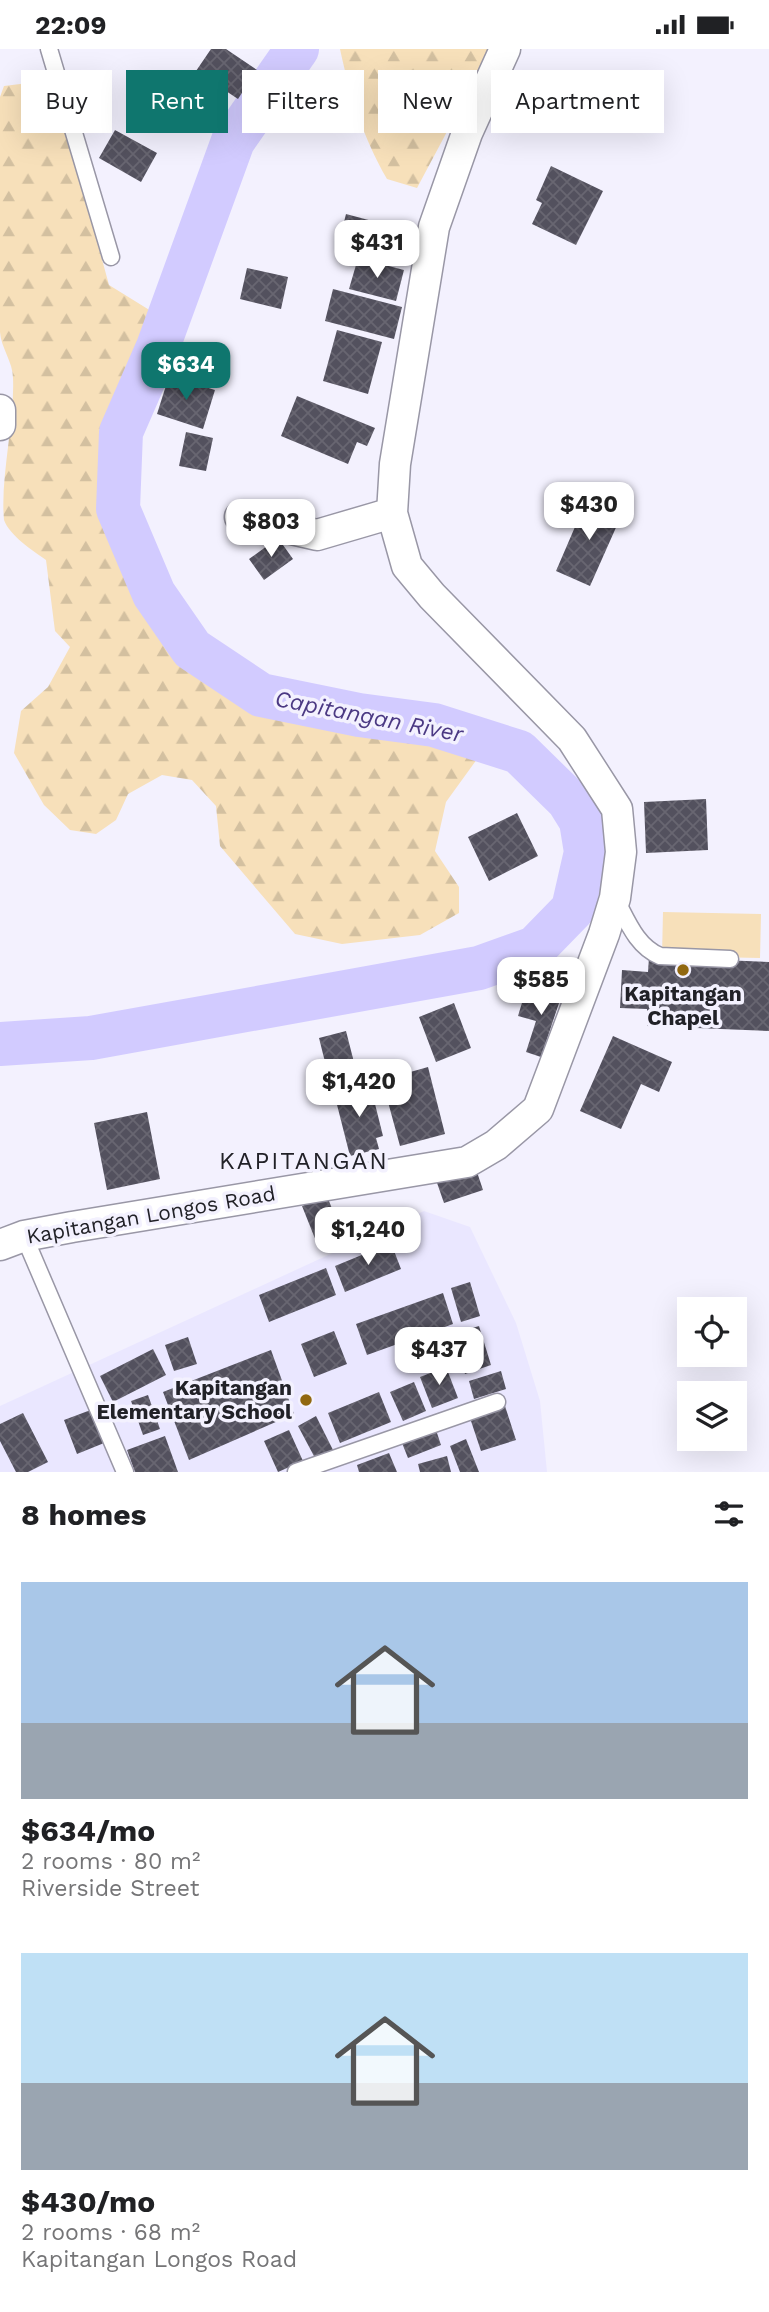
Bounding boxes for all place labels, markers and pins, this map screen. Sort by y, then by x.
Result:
pin: $431 [336,221,418,280]
pin: $634 [145,343,227,402]
pin: $430 [548,483,630,542]
pin: $803 [230,499,312,559]
pin: $585 [500,957,582,1017]
marker: Kapitangan Chapel [675,962,691,978]
place label: Kapitangan Chapel [624,981,742,1030]
pin: $1,420 [302,1059,416,1119]
pin: $1,240 [311,1207,425,1267]
pin: $437 [398,1327,480,1387]
place label: Kapitangan Elementary School [96,1375,292,1424]
marker: Kapitangan Elementary School [298,1392,314,1408]

